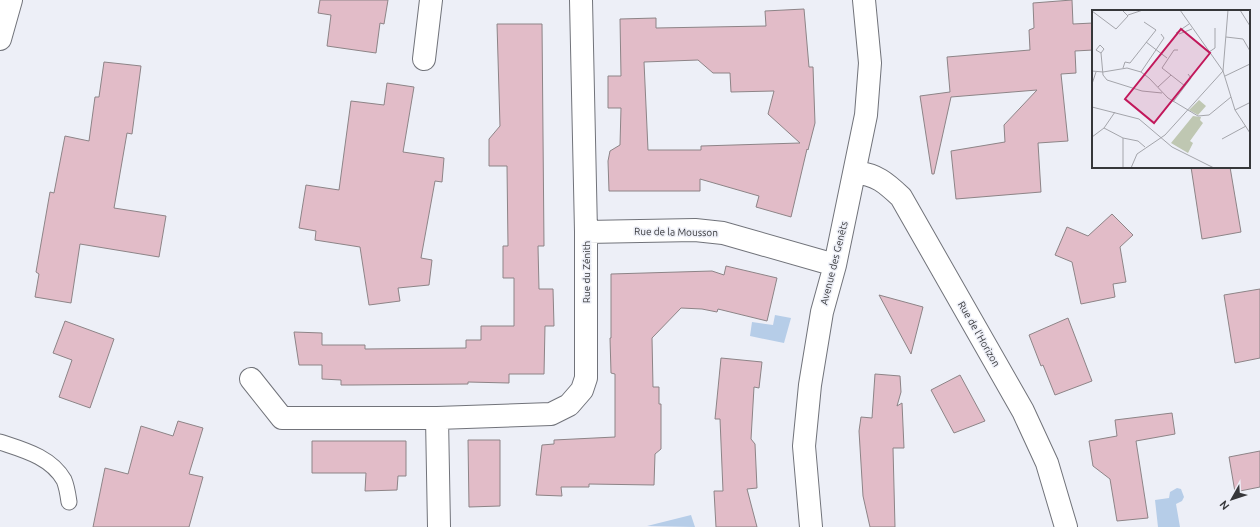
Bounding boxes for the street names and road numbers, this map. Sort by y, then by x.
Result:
street label: Avenue des Genêts [818,220,850,306]
street label: Rue de la Mousson [634,226,718,238]
street label: Rue du Zénith [581,241,592,303]
street label: Rue de l'Horizon [956,299,1002,369]

